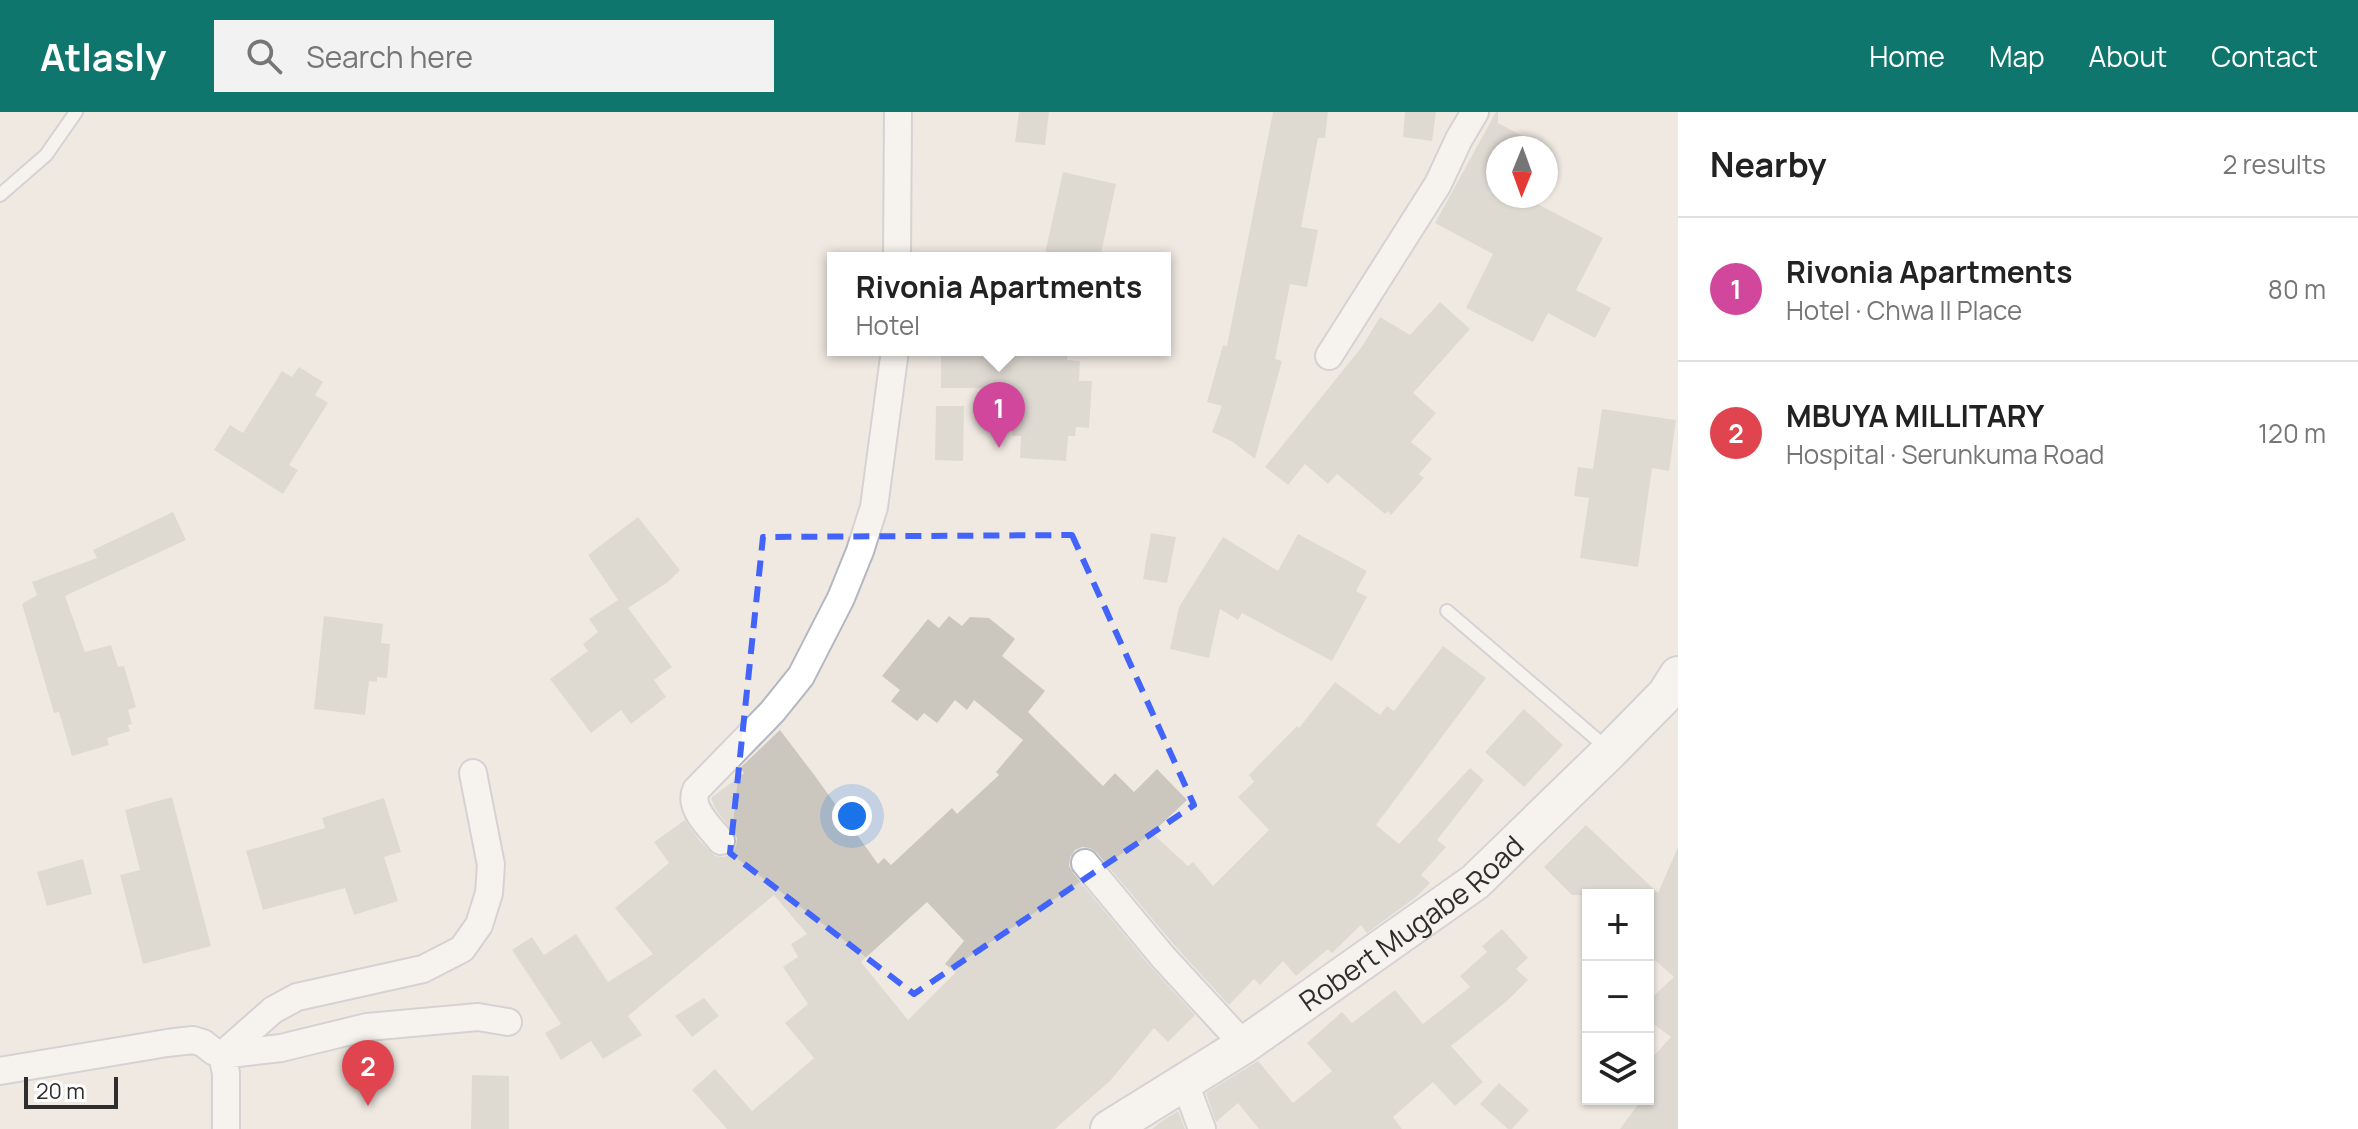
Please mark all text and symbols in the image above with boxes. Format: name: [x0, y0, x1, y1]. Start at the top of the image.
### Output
search box: [214, 20, 774, 92]
text: Atlasly: [40, 30, 166, 82]
icon: search: [242, 34, 286, 78]
text: Search here: [306, 36, 473, 77]
text: Home: [1869, 37, 1945, 75]
text: Map: [1989, 37, 2045, 75]
text: About: [2089, 37, 2167, 75]
text: Contact: [2211, 37, 2318, 75]
north arrow: [1486, 136, 1558, 208]
text: Nearby: [1710, 141, 1826, 187]
text: 2 results: [2222, 146, 2326, 182]
text: Rivonia Apartments: [1786, 251, 2072, 292]
popup: [827, 252, 1171, 356]
text: Rivonia Apartments: [856, 266, 1142, 307]
text: 1: [1730, 271, 1742, 307]
text: 80 m: [2268, 271, 2326, 307]
text: Hotel · Chwa II Place: [1786, 292, 2022, 328]
text: Hotel: [856, 307, 920, 343]
pin: 1: [973, 382, 1025, 448]
text: MBUYA MILLITARY: [1786, 395, 2044, 436]
text: 2: [1728, 415, 1744, 451]
text: 120 m: [2258, 415, 2326, 451]
text: Hospital · Serunkuma Road: [1786, 436, 2105, 472]
your location: [832, 796, 872, 836]
street label: Robert Mugabe Road: [1291, 827, 1531, 1019]
map controls: [1582, 889, 1654, 1105]
button: +: [1582, 889, 1654, 961]
button: −: [1582, 961, 1654, 1033]
button: layers: [1582, 1033, 1654, 1105]
pin: 2: [342, 1040, 394, 1106]
scale bar: [24, 1073, 118, 1109]
text: 20 m: [36, 1076, 85, 1106]

